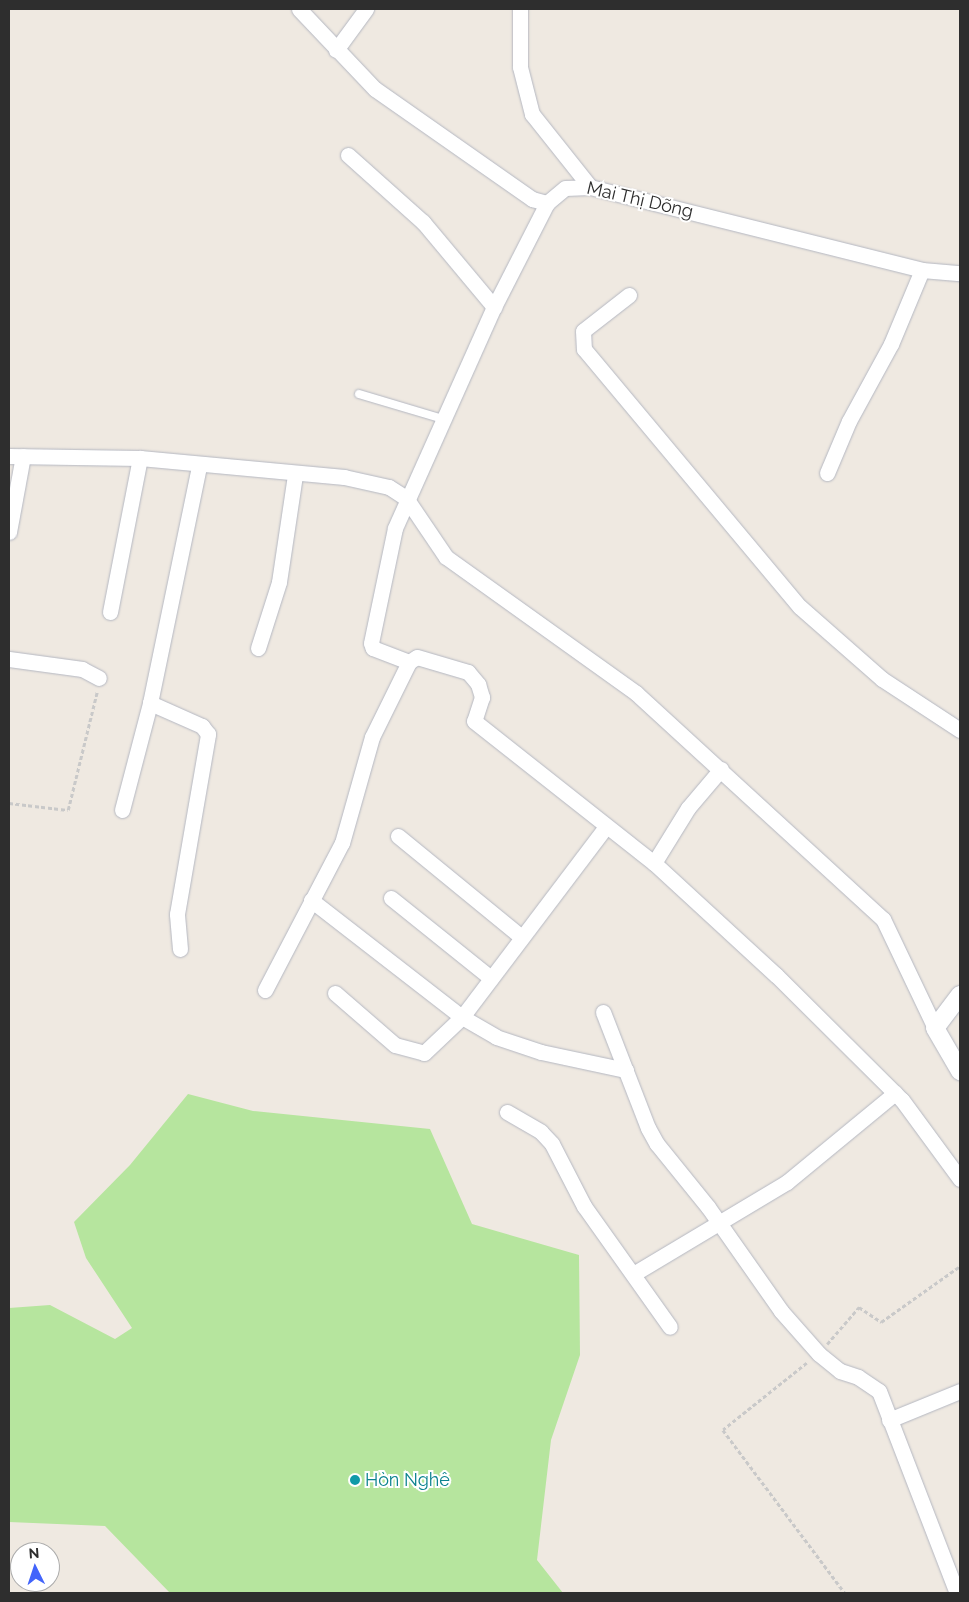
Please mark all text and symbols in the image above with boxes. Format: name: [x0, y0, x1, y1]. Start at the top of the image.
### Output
street label: Mai Thị Dõng: [584, 177, 696, 223]
place label: Hòn Nghê: [365, 1469, 450, 1491]
marker: Hòn Nghê: [349, 1474, 361, 1486]
north arrow: [10, 1542, 60, 1592]
text: N: [28, 1545, 40, 1561]

